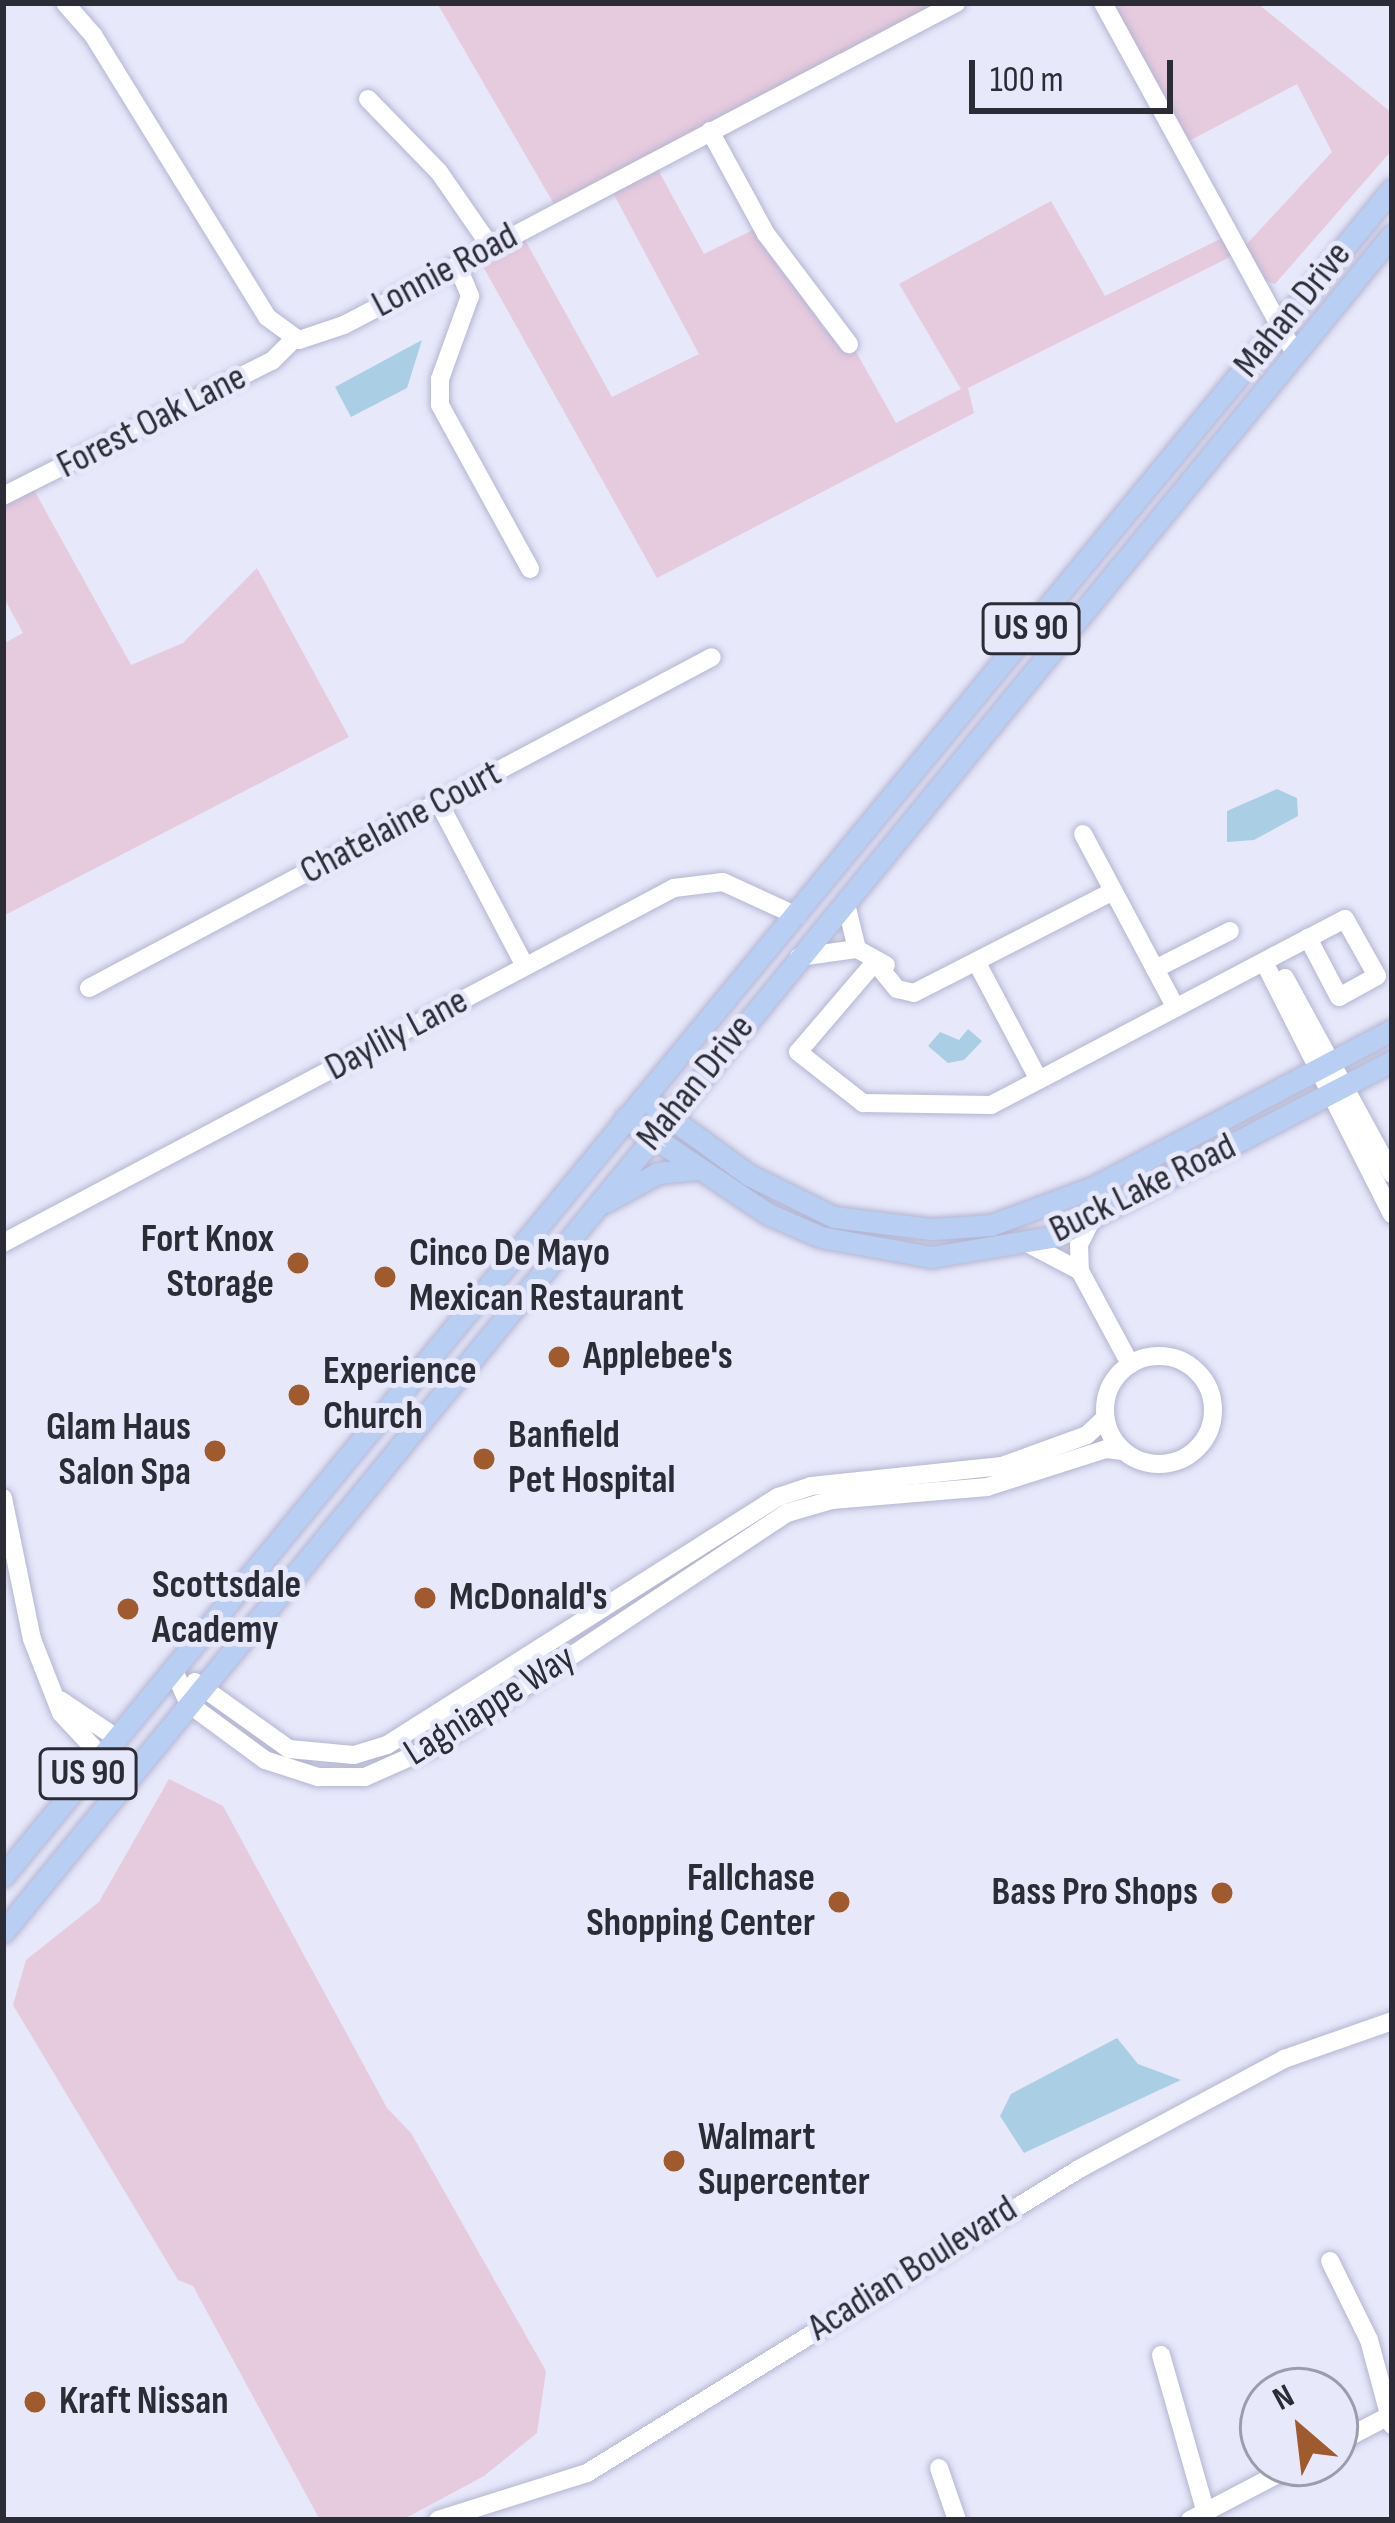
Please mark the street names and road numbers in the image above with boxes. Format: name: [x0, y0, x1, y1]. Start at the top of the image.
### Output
street label: Lonnie Road: [364, 213, 526, 329]
street label: Mahan Drive: [1224, 233, 1362, 387]
street label: Forest Oak Lane: [50, 354, 254, 490]
road number: US 90: [980, 599, 1082, 659]
street label: Chatelaine Court: [293, 751, 509, 895]
street label: Daylily Lane: [318, 978, 476, 1092]
street label: Mahan Drive: [627, 1006, 765, 1160]
street label: Buck Lake Road: [1042, 1124, 1244, 1254]
street label: Lagniappe Way: [396, 1635, 584, 1777]
road number: US 90: [37, 1744, 139, 1804]
street label: Acadian Boulevard: [800, 2186, 1026, 2352]

